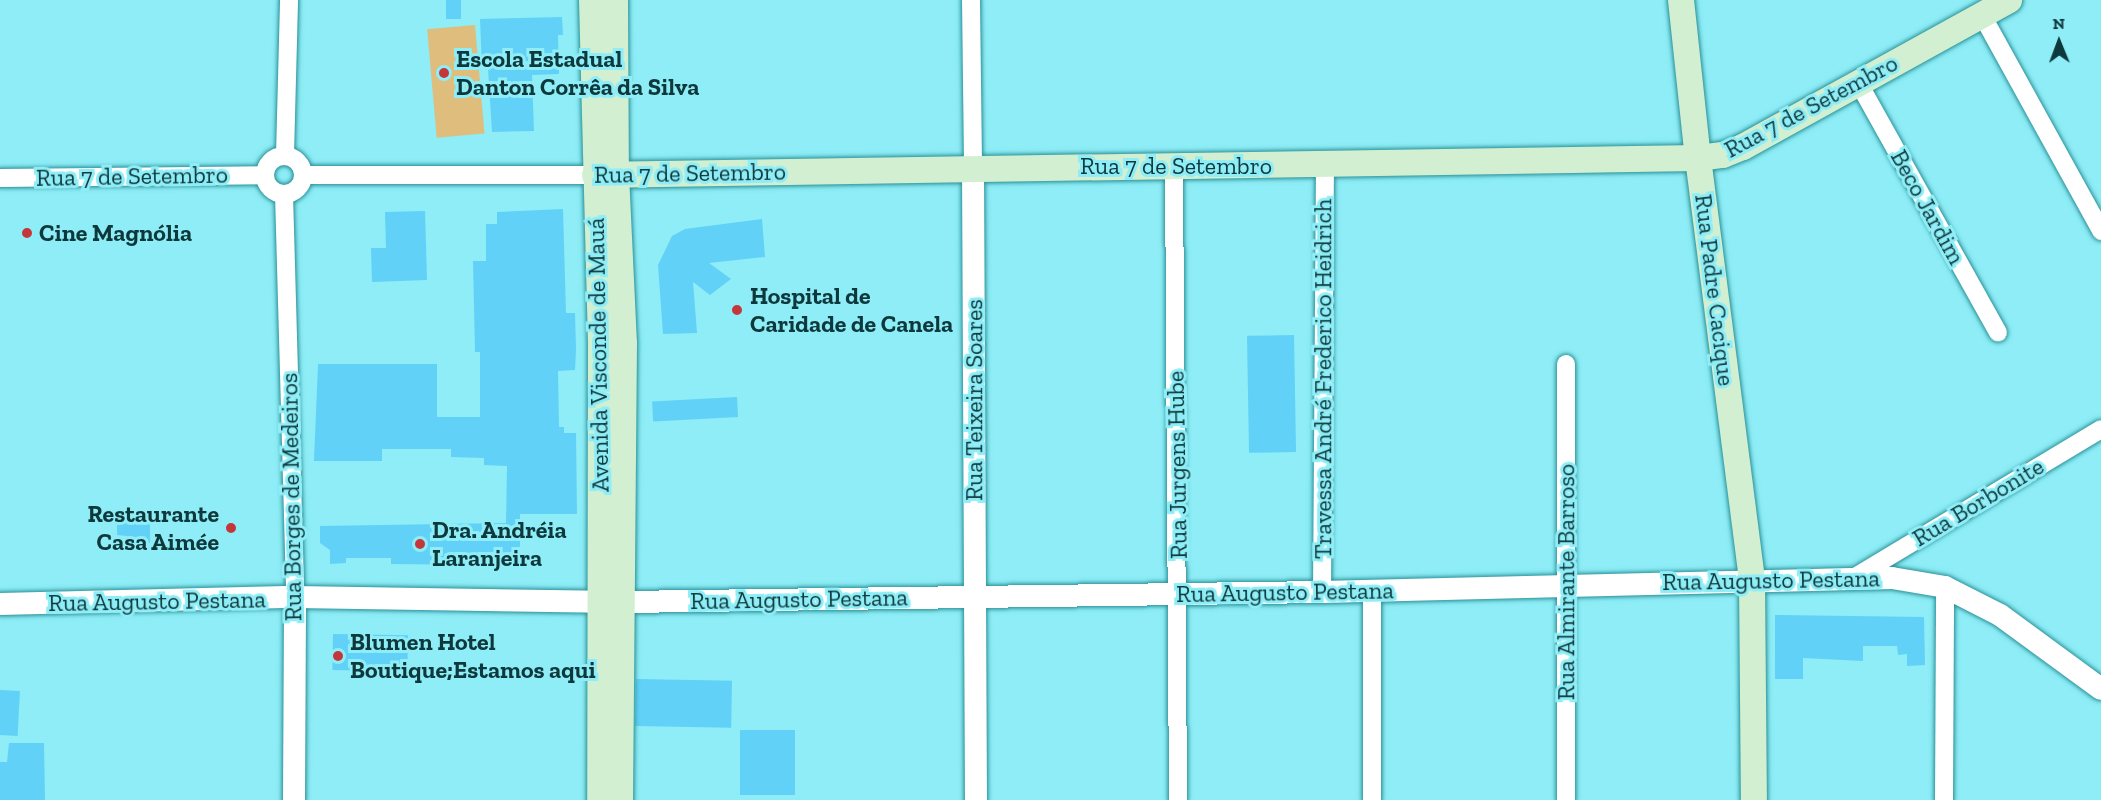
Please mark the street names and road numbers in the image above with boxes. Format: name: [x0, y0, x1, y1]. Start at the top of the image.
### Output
street label: Rua 7 de Setembro: [1719, 48, 1903, 164]
street label: Beco Jardim: [1885, 144, 1971, 270]
street label: Rua 7 de Setembro: [1080, 152, 1272, 180]
street label: Rua 7 de Setembro: [594, 157, 786, 189]
street label: Rua 7 de Setembro: [36, 160, 228, 192]
street label: Rua Padre Cacique: [1689, 192, 1741, 388]
street label: Travessa André Frederico Heidrich: [1309, 198, 1337, 560]
street label: Avenida Visconde de Mauá: [581, 217, 615, 493]
street label: Rua Teixeira Soares: [960, 299, 988, 501]
street label: Rua Jurgens Hube: [1161, 370, 1193, 560]
street label: Rua Borges de Medeiros: [274, 373, 308, 621]
street label: Rua Borbonite: [1907, 452, 2049, 552]
street label: Rua Almirante Barroso: [1552, 463, 1580, 701]
street label: Rua Augusto Pestana: [1661, 564, 1881, 596]
street label: Rua Augusto Pestana: [1175, 576, 1395, 608]
street label: Rua Augusto Pestana: [689, 583, 909, 615]
street label: Rua Augusto Pestana: [47, 585, 267, 617]

